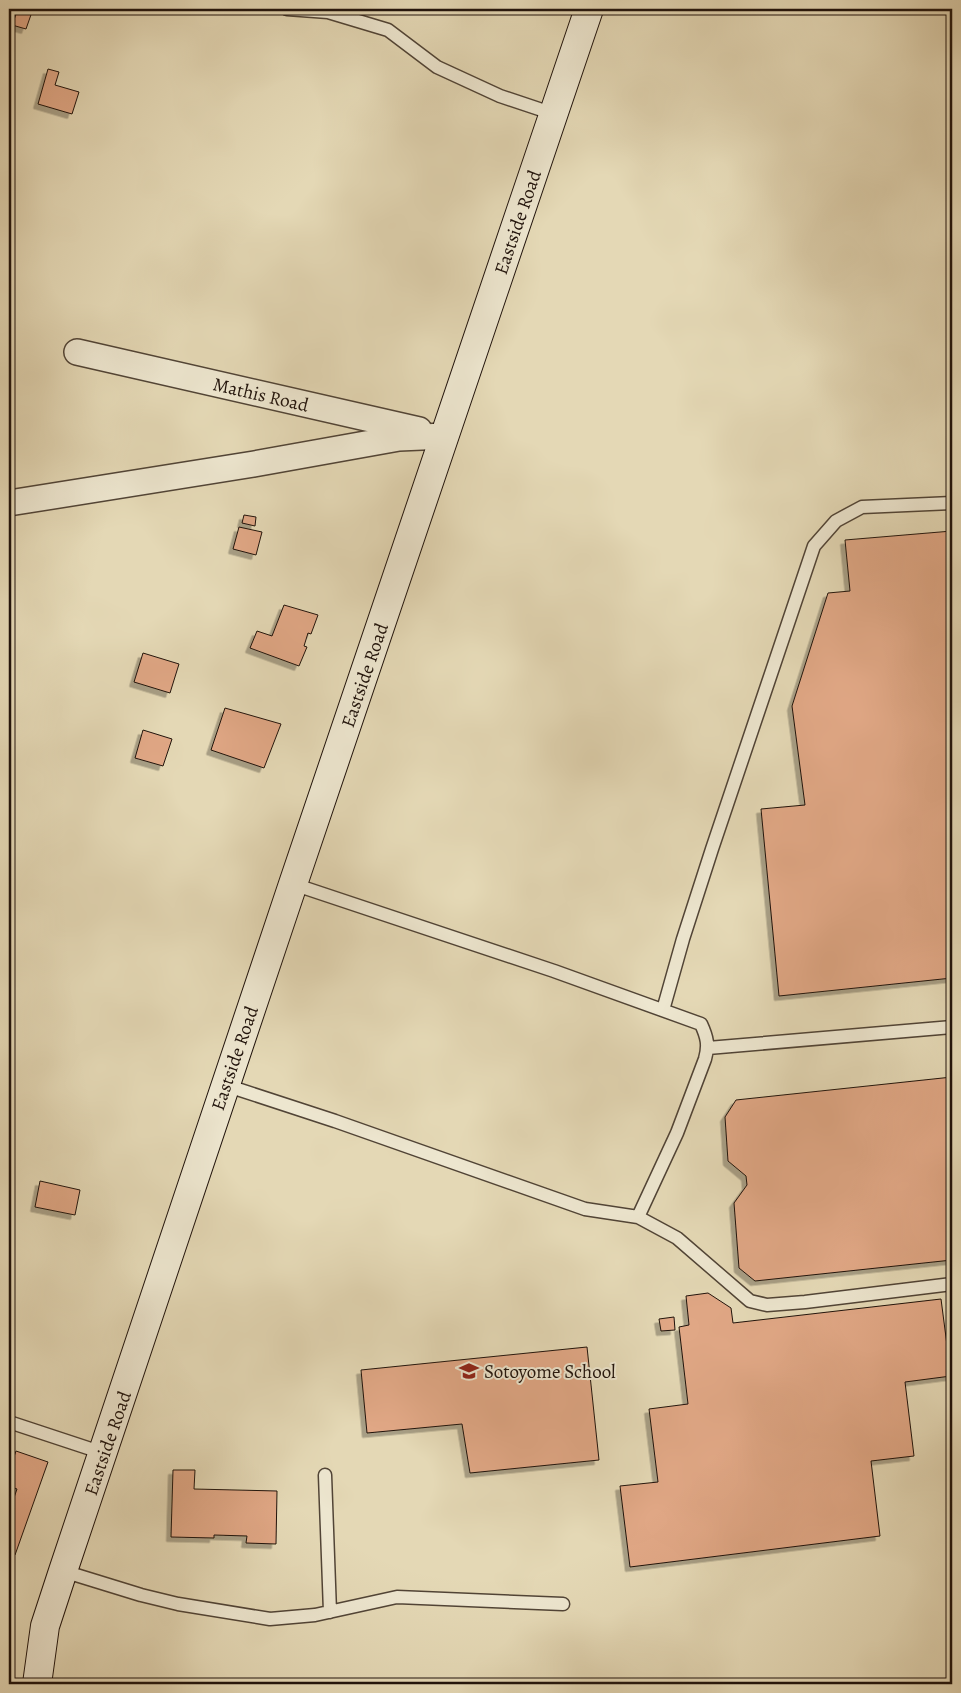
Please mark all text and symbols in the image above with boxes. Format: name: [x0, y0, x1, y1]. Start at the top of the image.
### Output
street label: Eastside Road: [488, 166, 548, 278]
street label: Mathis Road: [210, 371, 312, 419]
street label: Eastside Road: [335, 619, 395, 731]
street label: Eastside Road: [205, 1002, 265, 1114]
place label: Sotoyome School: [484, 1359, 616, 1385]
school or university icon: Sotoyome School: [458, 1360, 480, 1382]
street label: Eastside Road: [78, 1387, 138, 1499]

